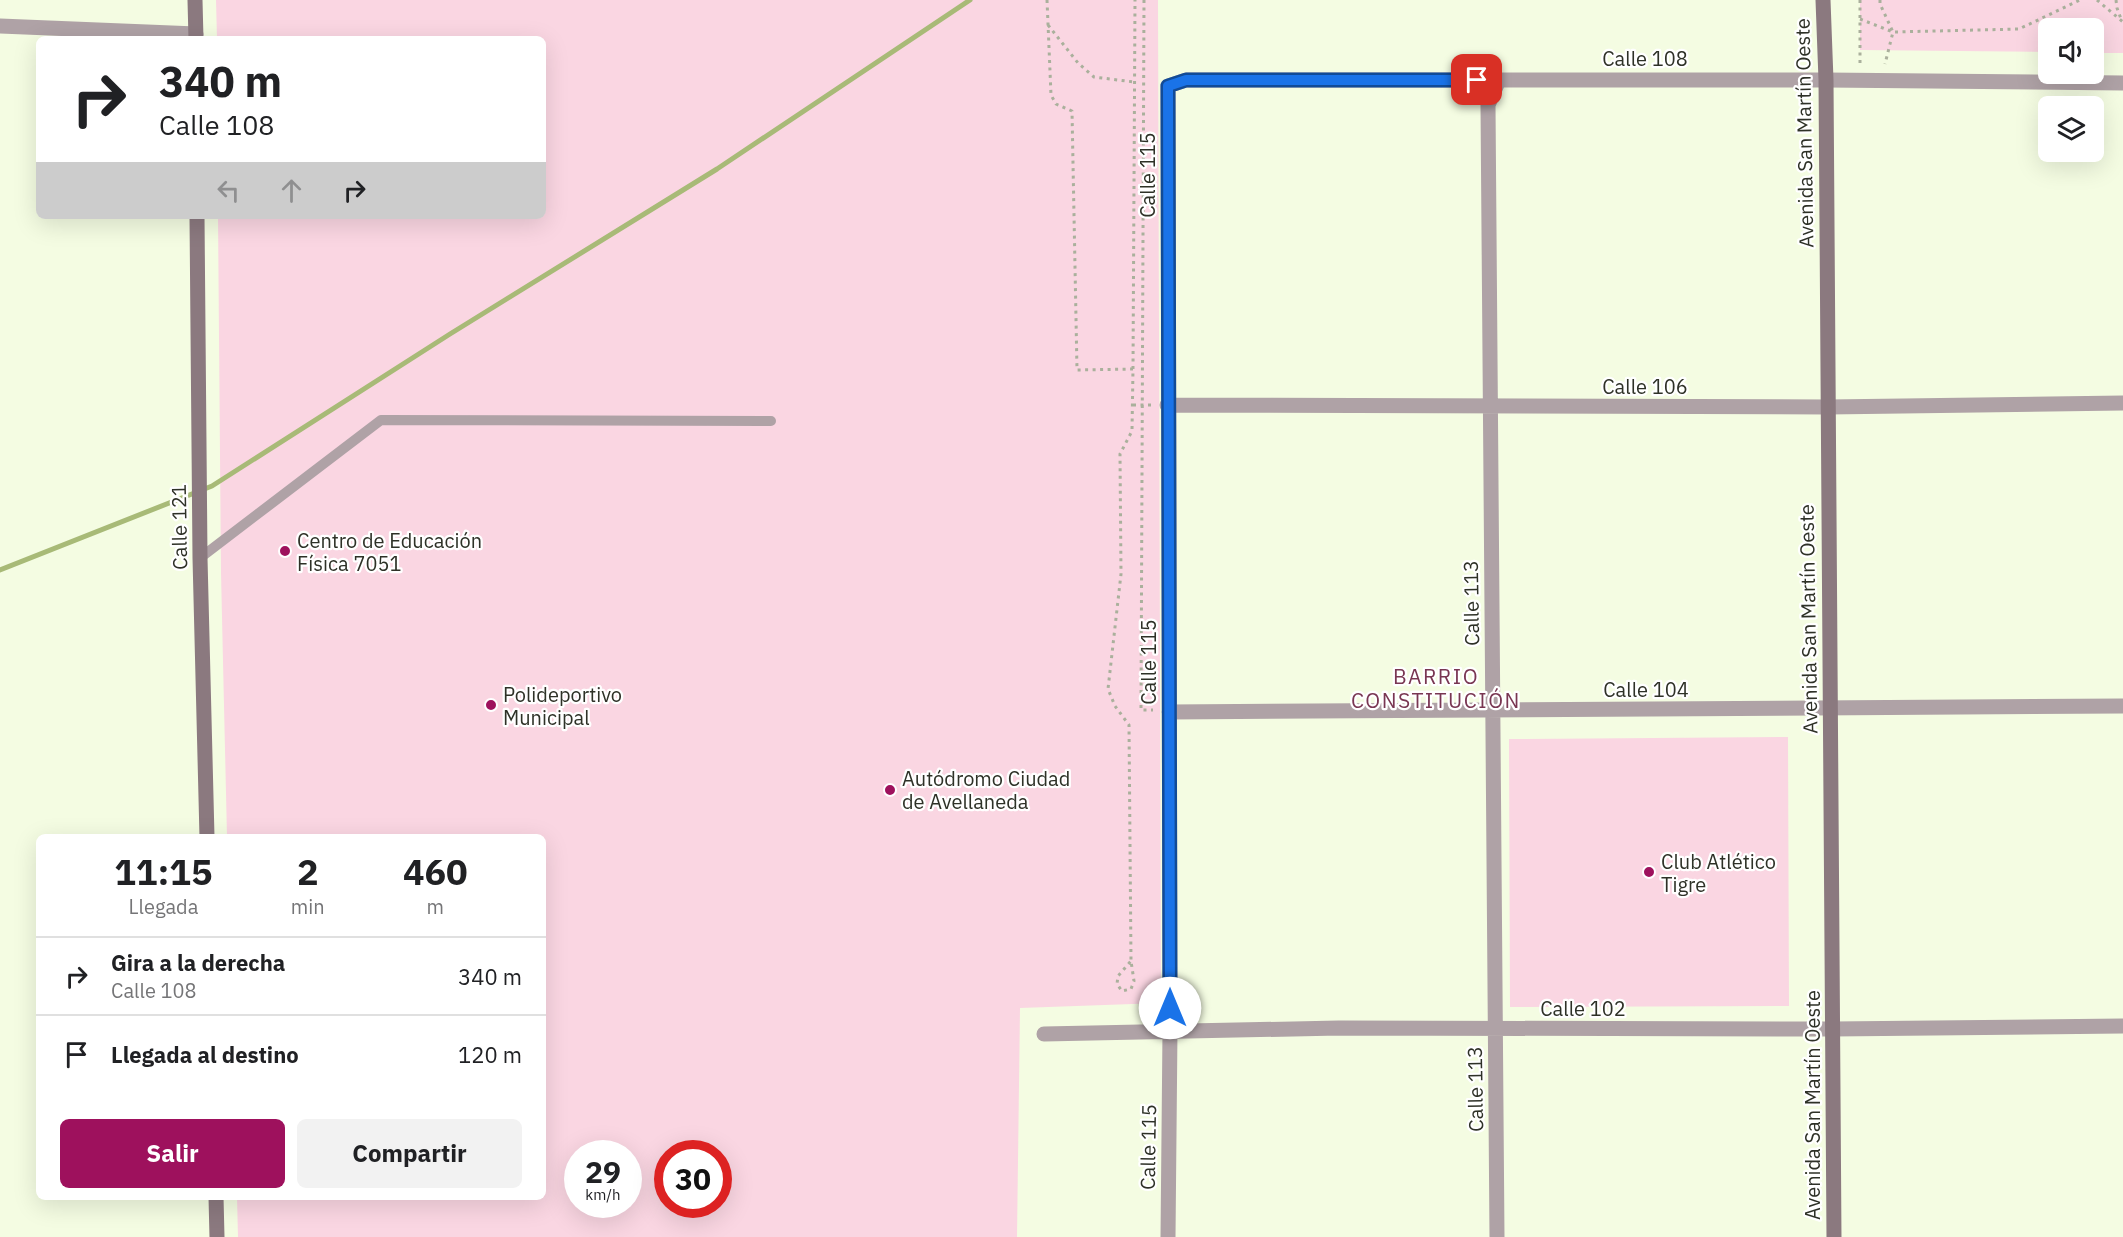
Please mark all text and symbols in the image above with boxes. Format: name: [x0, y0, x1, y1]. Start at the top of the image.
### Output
street label: Avenida San Martín Oeste: [1788, 18, 1820, 248]
map controls: [2038, 18, 2104, 162]
button: sound: [2038, 18, 2104, 84]
street label: Calle 108: [1602, 45, 1688, 72]
text: 340 m: [159, 54, 282, 109]
pin: [1451, 54, 1502, 105]
icon: right: [60, 60, 138, 138]
icon: arrive: [1460, 63, 1493, 96]
button: layers: [2038, 96, 2104, 162]
text: Calle 108: [159, 107, 275, 142]
street label: Calle 115: [1134, 132, 1161, 218]
icon: left: [212, 174, 245, 207]
icon: ahead: [275, 174, 308, 207]
icon: right: [338, 174, 371, 207]
street label: Calle 106: [1602, 373, 1688, 400]
street label: Calle 121: [165, 484, 193, 570]
street label: Avenida San Martín Oeste: [1792, 504, 1824, 734]
place label: Centro de Educación Física 7051: [297, 527, 482, 577]
marker: Centro de Educación Física 7051: [278, 544, 292, 558]
street label: Calle 113: [1457, 560, 1485, 646]
street label: Calle 115: [1135, 619, 1162, 705]
district label: BARRIO CONSTITUCIÓN: [1351, 662, 1521, 714]
street label: Calle 104: [1603, 676, 1689, 703]
place label: Polideportivo Municipal: [503, 681, 622, 731]
marker: Polideportivo Municipal: [484, 698, 498, 712]
place label: Autódromo Ciudad de Avellaneda: [902, 765, 1070, 815]
marker: Autódromo Ciudad de Avellaneda: [883, 783, 897, 797]
text: 11:15: [114, 848, 213, 895]
text: 2: [297, 848, 319, 895]
text: 460: [403, 848, 468, 895]
place label: Club Atlético Tigre: [1661, 848, 1776, 898]
marker: Club Atlético Tigre: [1642, 865, 1656, 879]
text: Llegada: [128, 893, 198, 920]
text: min: [291, 893, 325, 920]
text: m: [427, 893, 444, 920]
text: Gira a la derecha: [111, 948, 285, 977]
icon: right: [60, 960, 93, 993]
text: 340 m: [458, 962, 522, 991]
position arrow: [1138, 976, 1202, 1040]
text: Calle 108: [111, 977, 197, 1004]
street label: Avenida San Martín Oeste: [1799, 990, 1826, 1220]
street label: Calle 102: [1540, 995, 1626, 1022]
icon: arrive: [60, 1038, 93, 1071]
text: Llegada al destino: [111, 1040, 299, 1069]
text: 120 m: [458, 1040, 522, 1069]
street label: Calle 113: [1461, 1046, 1489, 1132]
street label: Calle 115: [1134, 1104, 1162, 1190]
button: Salir: [60, 1119, 285, 1188]
button: Compartir: [297, 1119, 522, 1188]
speed limit sign: 30: [654, 1140, 732, 1218]
text: 29: [585, 1152, 621, 1191]
text: km/h: [585, 1185, 621, 1204]

